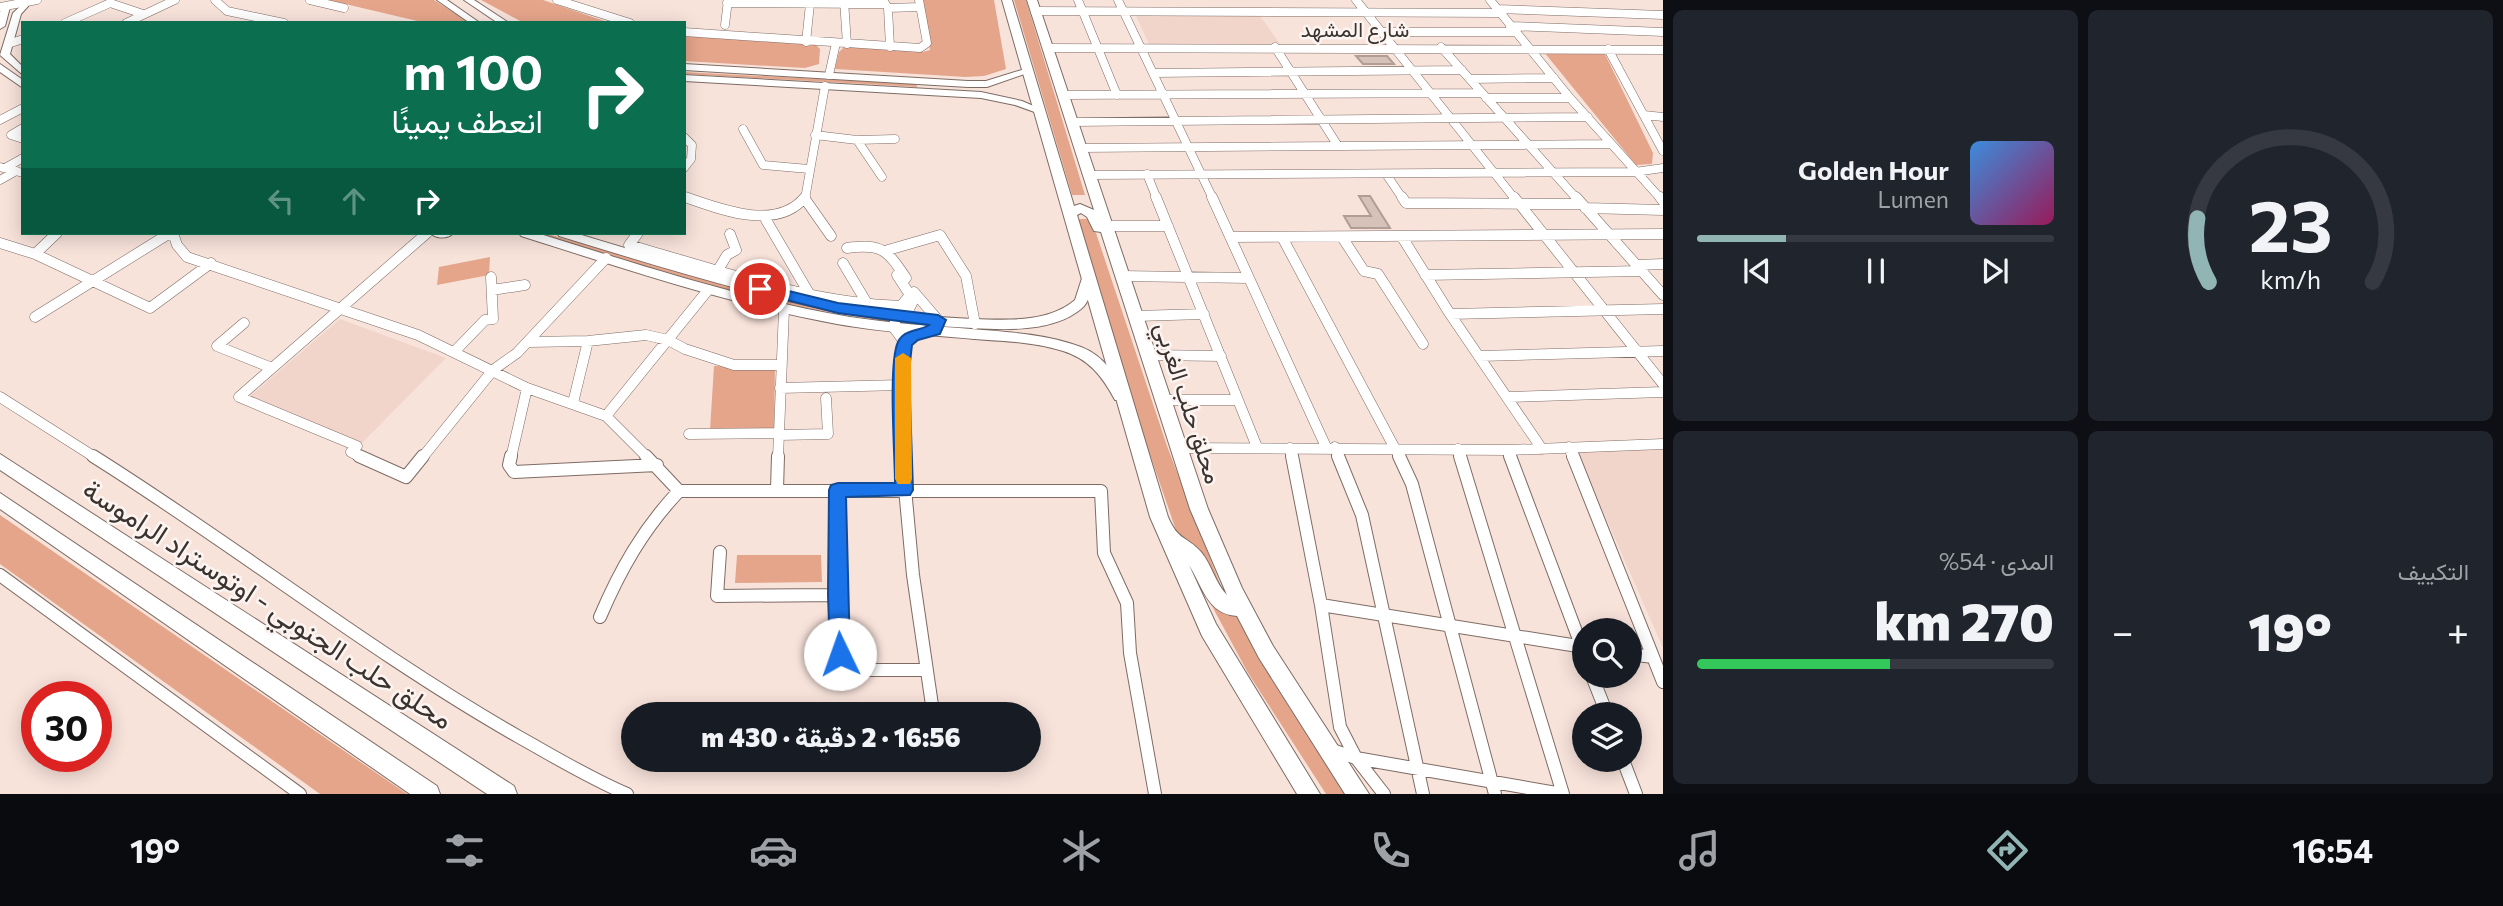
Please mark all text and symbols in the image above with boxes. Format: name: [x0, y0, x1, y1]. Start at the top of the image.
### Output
street label: شارع المشهد: [1301, 16, 1409, 44]
text: 100 m: [404, 40, 543, 100]
icon: right: [567, 49, 658, 140]
text: انعطف يمينًا: [392, 100, 543, 140]
text: Golden Hour: [1798, 154, 1949, 185]
text: 23: [2249, 178, 2332, 267]
icon: left: [262, 182, 300, 220]
icon: ahead: [335, 182, 373, 220]
icon: right: [408, 182, 446, 220]
text: Lumen: [1878, 185, 1949, 213]
icon: previous: [1738, 252, 1776, 290]
icon: pause: [1857, 252, 1895, 290]
icon: next: [1976, 252, 2014, 290]
pin: [730, 259, 790, 319]
text: km/h: [2260, 264, 2321, 294]
icon: arrive: [741, 270, 779, 308]
street label: محلق حلب الغربي: [1144, 318, 1229, 489]
street label: محلق حلب الجنوبي - اوتوستراد الراموسة: [74, 471, 460, 741]
text: المدى · 54%: [1939, 547, 2054, 575]
text: التكييف: [2398, 557, 2469, 585]
text: 270 km: [1875, 588, 2054, 652]
text: 19°: [2248, 598, 2332, 662]
text: −: [2112, 607, 2134, 654]
text: +: [2447, 607, 2469, 654]
position arrow: [803, 617, 877, 691]
map controls: [1572, 618, 1642, 772]
button: search: [1572, 618, 1642, 688]
speed limit sign: 30: [21, 681, 112, 772]
button: layers: [1572, 702, 1642, 772]
text: 16:56 · 2 دقيقة · 430 m: [701, 721, 961, 752]
icon: filters: [440, 826, 489, 875]
icon: car: [749, 826, 798, 875]
icon: climate: [1057, 826, 1106, 875]
icon: phone: [1366, 826, 1415, 875]
icon: music: [1675, 826, 1724, 875]
icon: directions: [1983, 826, 2032, 875]
text: 19°: [130, 830, 180, 870]
text: 16:54: [2292, 830, 2373, 870]

